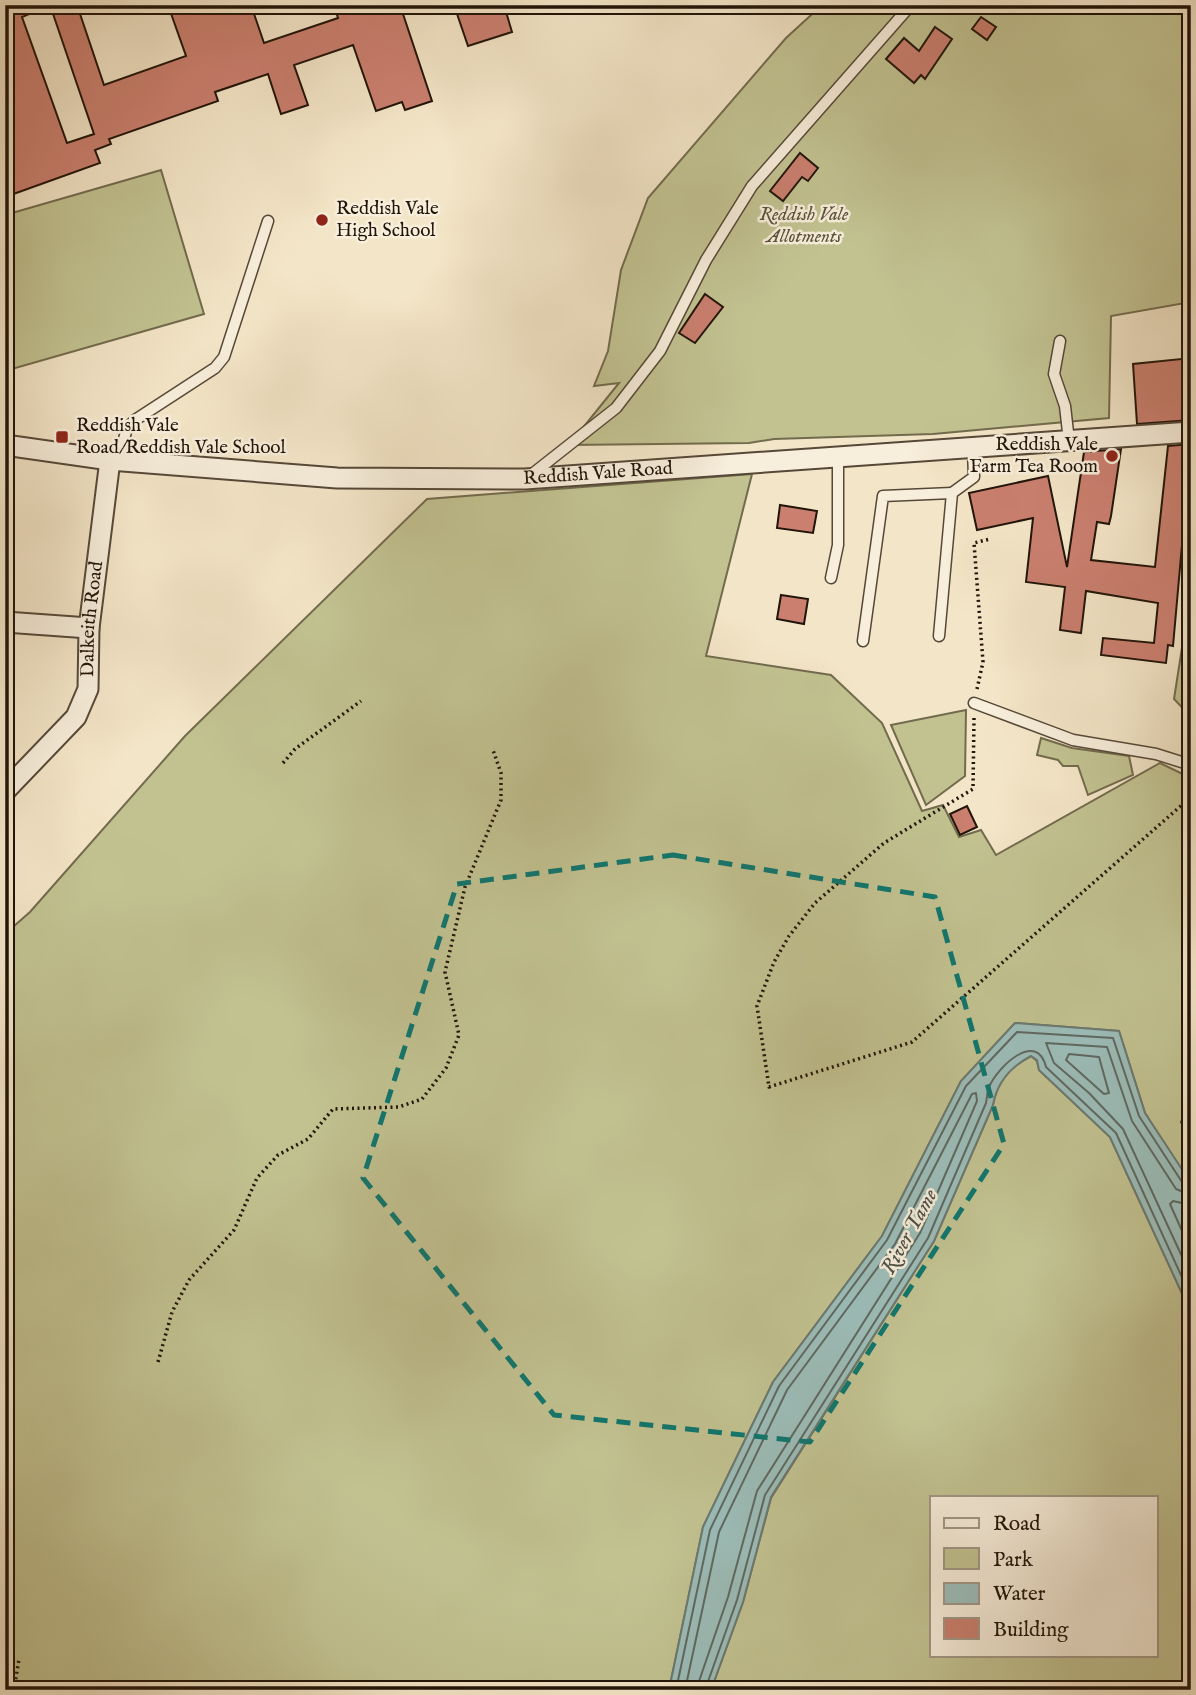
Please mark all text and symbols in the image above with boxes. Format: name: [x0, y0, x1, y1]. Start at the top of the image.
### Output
place label: Reddish Vale High School: [336, 197, 439, 243]
park label: Reddish Vale Allotments: [760, 203, 849, 249]
marker: Reddish Vale High School: [314, 212, 330, 228]
place label: Reddish Vale Road/Reddish Vale School: [76, 414, 287, 460]
marker: Reddish Vale Road/Reddish Vale School: [54, 429, 70, 445]
place label: Reddish Vale Farm Tea Room: [969, 433, 1098, 479]
marker: Reddish Vale Farm Tea Room: [1104, 448, 1120, 464]
street label: Reddish Vale Road: [522, 457, 674, 491]
street label: Dalkeith Road: [76, 559, 109, 677]
water label: River Tame: [876, 1185, 944, 1279]
legend: [930, 1496, 1158, 1656]
text: Road: [993, 1511, 1041, 1538]
text: Park: [993, 1547, 1034, 1574]
text: Water: [993, 1581, 1046, 1608]
text: Building: [993, 1617, 1069, 1644]

